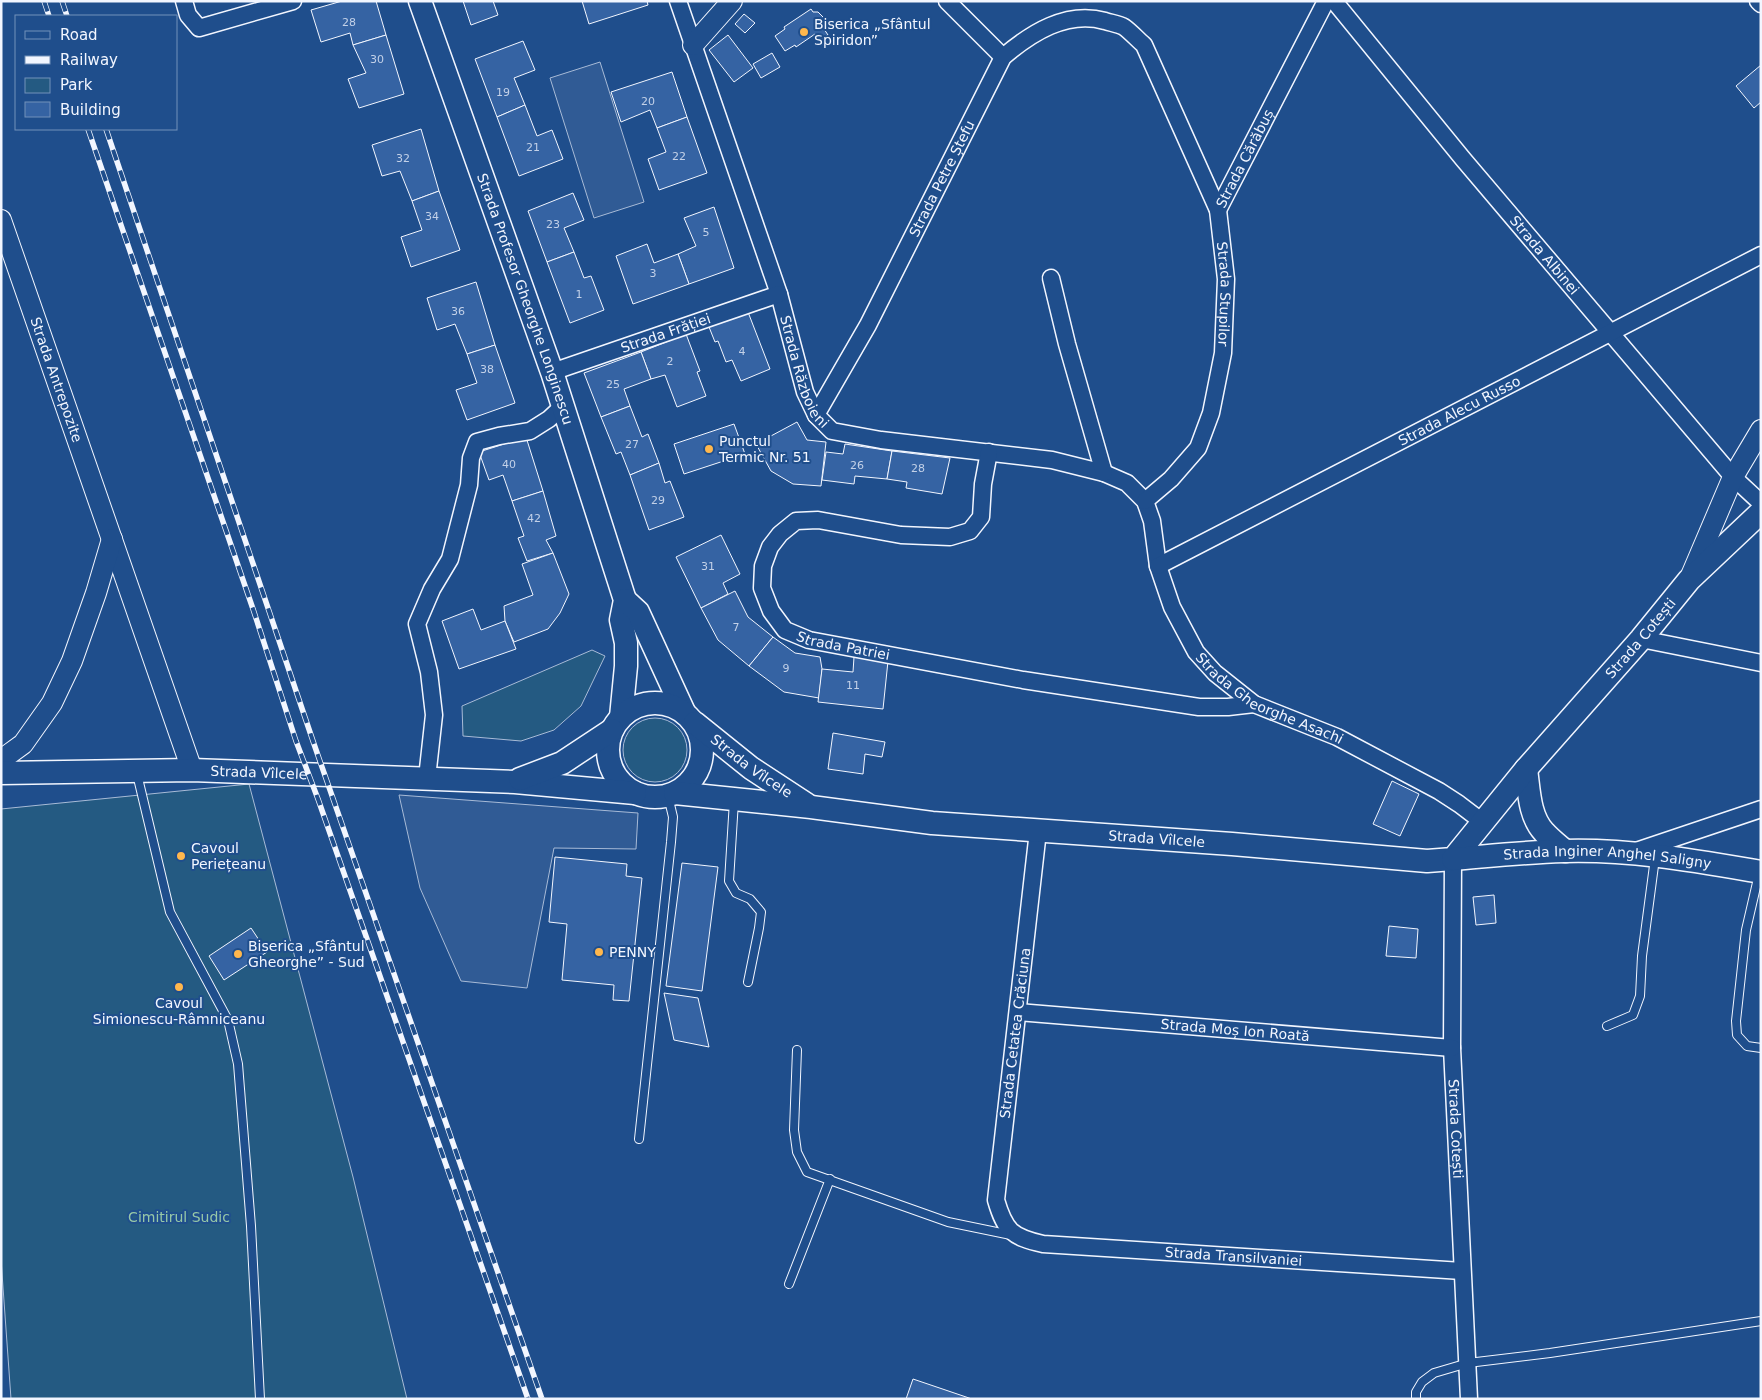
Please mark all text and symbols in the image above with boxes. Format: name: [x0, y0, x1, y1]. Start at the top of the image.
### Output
legend: [15, 15, 178, 130]
house number: 28: [342, 16, 356, 29]
place label: Biserica „Sfântul Spiridon”: [814, 16, 931, 48]
text: Road: [60, 26, 98, 44]
marker: Biserica „Sfântul Spiridon”: [798, 26, 810, 38]
text: Railway: [60, 51, 118, 69]
house number: 30: [370, 53, 384, 66]
text: Park: [60, 76, 93, 94]
house number: 19: [496, 86, 510, 99]
house number: 20: [641, 95, 655, 108]
text: Building: [60, 101, 121, 119]
street label: Strada Cărăbuș: [1213, 107, 1278, 210]
street label: Strada Petre Ștefu: [906, 118, 978, 239]
house number: 21: [526, 141, 540, 154]
house number: 22: [672, 150, 686, 163]
house number: 32: [396, 152, 410, 165]
street label: Strada Profesor Gheorghe Longinescu: [474, 171, 576, 427]
house number: 34: [425, 210, 439, 223]
street label: Strada Albinei: [1507, 212, 1582, 298]
house number: 23: [546, 218, 560, 231]
house number: 5: [703, 226, 710, 239]
street label: Strada Stupilor: [1214, 241, 1234, 347]
house number: 3: [650, 267, 657, 280]
house number: 1: [576, 288, 583, 301]
house number: 36: [451, 305, 465, 318]
street label: Strada Frăției: [618, 310, 713, 356]
street label: Strada Războieni: [777, 314, 832, 431]
street label: Strada Antrepozite: [27, 315, 86, 444]
house number: 4: [739, 345, 746, 358]
house number: 2: [667, 355, 674, 368]
house number: 38: [480, 363, 494, 376]
street label: Strada Alecu Russo: [1396, 373, 1523, 449]
house number: 25: [606, 378, 620, 391]
place label: Punctul Termic Nr. 51: [718, 433, 811, 465]
house number: 27: [625, 438, 639, 451]
marker: Punctul Termic Nr. 51: [703, 443, 715, 455]
house number: 40: [502, 458, 516, 471]
house number: 26: [850, 459, 864, 472]
house number: 28: [911, 462, 925, 475]
house number: 29: [651, 494, 665, 507]
house number: 42: [527, 512, 541, 525]
house number: 31: [701, 560, 715, 573]
street label: Strada Cotești: [1602, 595, 1679, 682]
house number: 7: [733, 621, 740, 634]
street label: Strada Patriei: [794, 628, 891, 663]
street label: Strada Gheorghe Asachi: [1192, 649, 1346, 747]
house number: 9: [783, 662, 790, 675]
house number: 11: [846, 679, 860, 692]
street label: Strada Vîlcele: [708, 731, 795, 801]
street label: Strada Vîlcele: [210, 763, 308, 782]
street label: Strada Vîlcele: [1108, 827, 1206, 850]
place label: Cavoul Periețeanu: [191, 840, 266, 873]
street label: Strada Inginer Anghel Saligny: [1503, 843, 1713, 872]
marker: Cavoul Periețeanu: [175, 850, 187, 862]
place label: Biserica „Sfântul Gheorghe” - Sud: [248, 938, 365, 970]
place label: PENNY: [609, 944, 656, 960]
marker: PENNY: [593, 946, 605, 958]
street label: Strada Cetatea Crăciuna: [997, 947, 1033, 1119]
marker: Biserica „Sfântul Gheorghe” - Sud: [232, 948, 244, 960]
marker: Cavoul Simionescu-Râmniceanu: [173, 981, 185, 993]
place label: Cavoul Simionescu-Râmniceanu: [93, 995, 265, 1027]
street label: Strada Moș Ion Roată: [1160, 1016, 1310, 1044]
street label: Strada Cotești: [1446, 1079, 1466, 1179]
park label: Cimitirul Sudic: [128, 1209, 230, 1225]
street label: Strada Transilvaniei: [1164, 1244, 1303, 1269]

